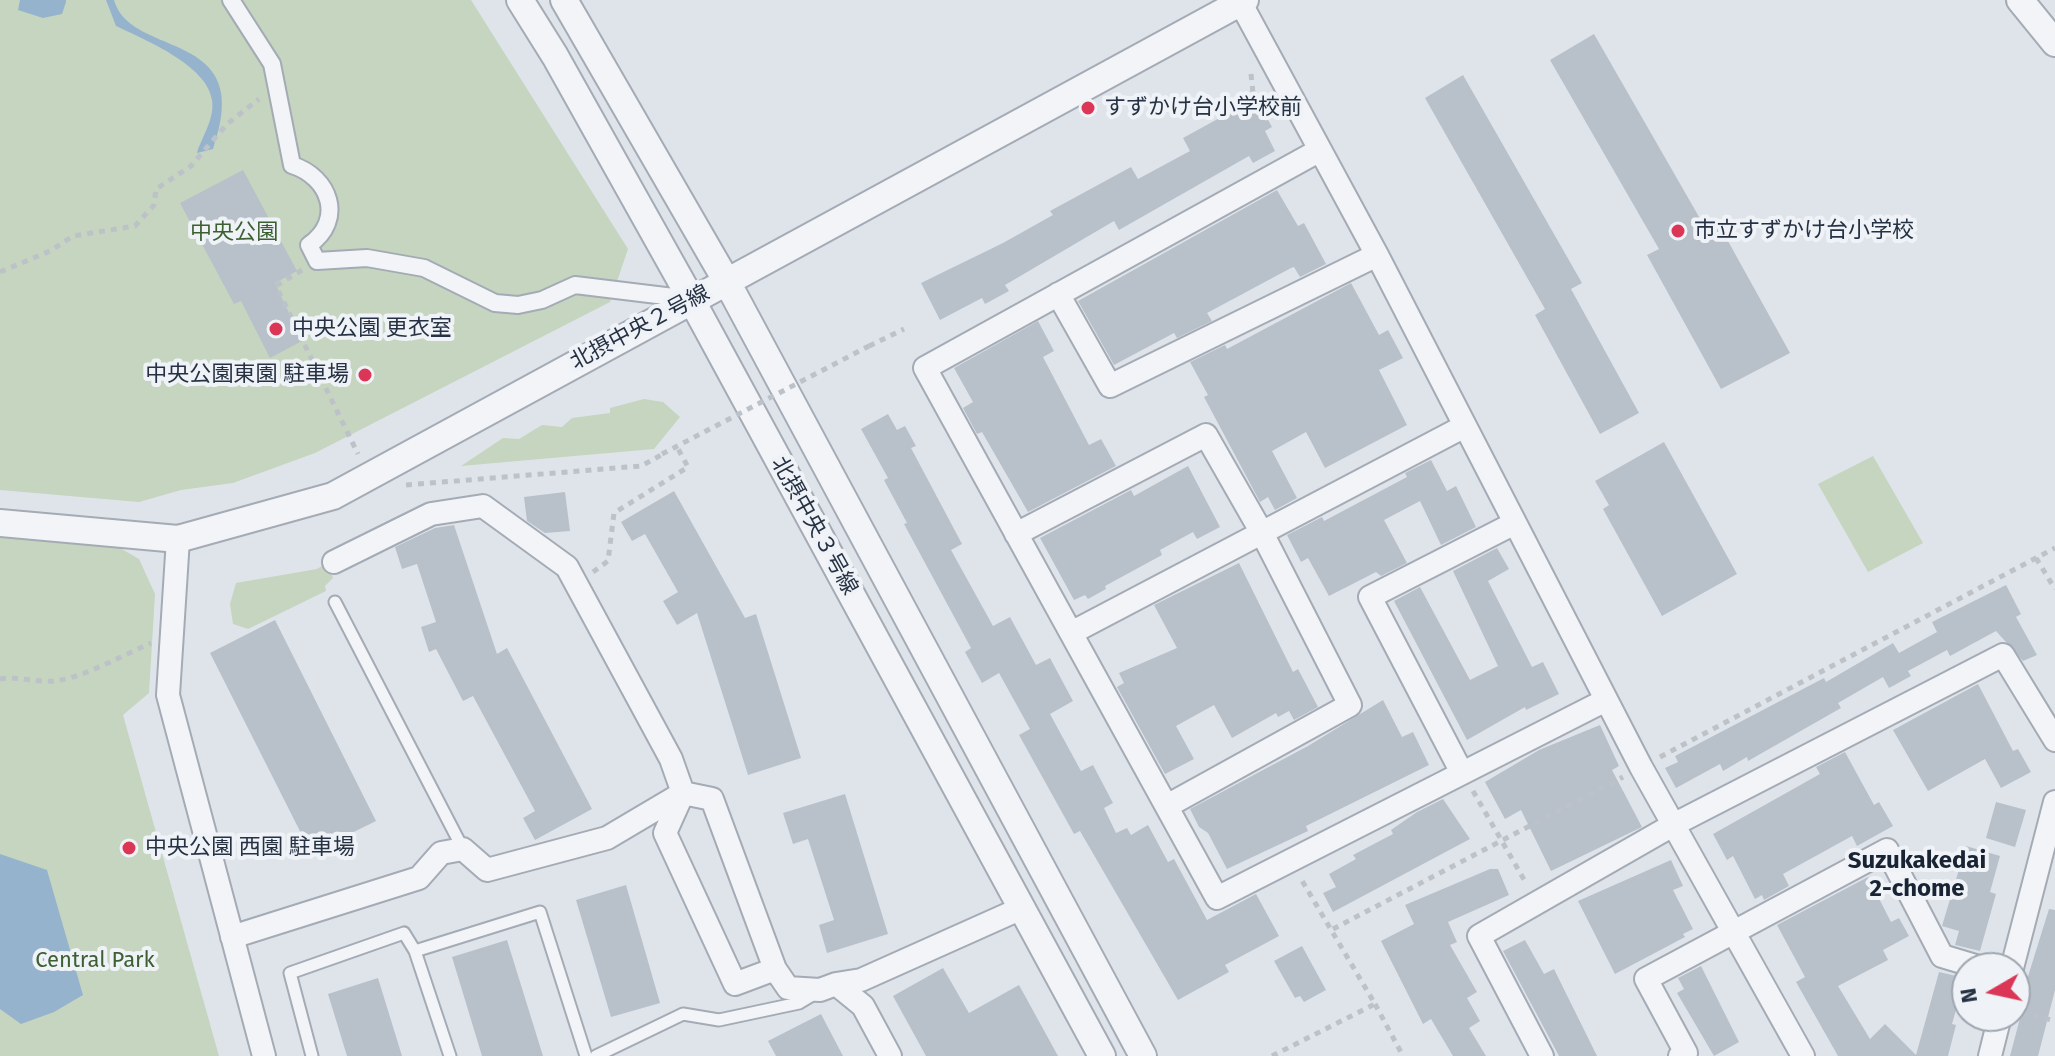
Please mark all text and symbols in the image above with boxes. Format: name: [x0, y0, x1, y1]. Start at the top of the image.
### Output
place label: すずかけ台小学校前: [1104, 95, 1302, 121]
marker: すずかけ台小学校前: [1079, 99, 1097, 117]
place label: 市立すずかけ台小学校: [1694, 218, 1914, 244]
park label: 中央公園: [190, 220, 278, 246]
marker: 市立すずかけ台小学校: [1669, 222, 1687, 240]
street label: 北摂中央２号線: [566, 280, 714, 376]
place label: 中央公園 更衣室: [292, 316, 452, 342]
marker: 中央公園 更衣室: [267, 320, 285, 338]
place label: 中央公園東園 駐車場: [145, 362, 349, 388]
marker: 中央公園東園 駐車場: [356, 366, 374, 384]
street label: 北摂中央３号線: [765, 452, 863, 600]
place label: 中央公園 西園 駐車場: [145, 835, 355, 861]
marker: 中央公園 西園 駐車場: [120, 839, 138, 857]
district label: Suzukakedai 2-chome: [1848, 847, 1986, 903]
park label: Central Park: [35, 948, 155, 974]
north arrow: [1951, 952, 2031, 1032]
text: N: [1954, 986, 1983, 1005]

